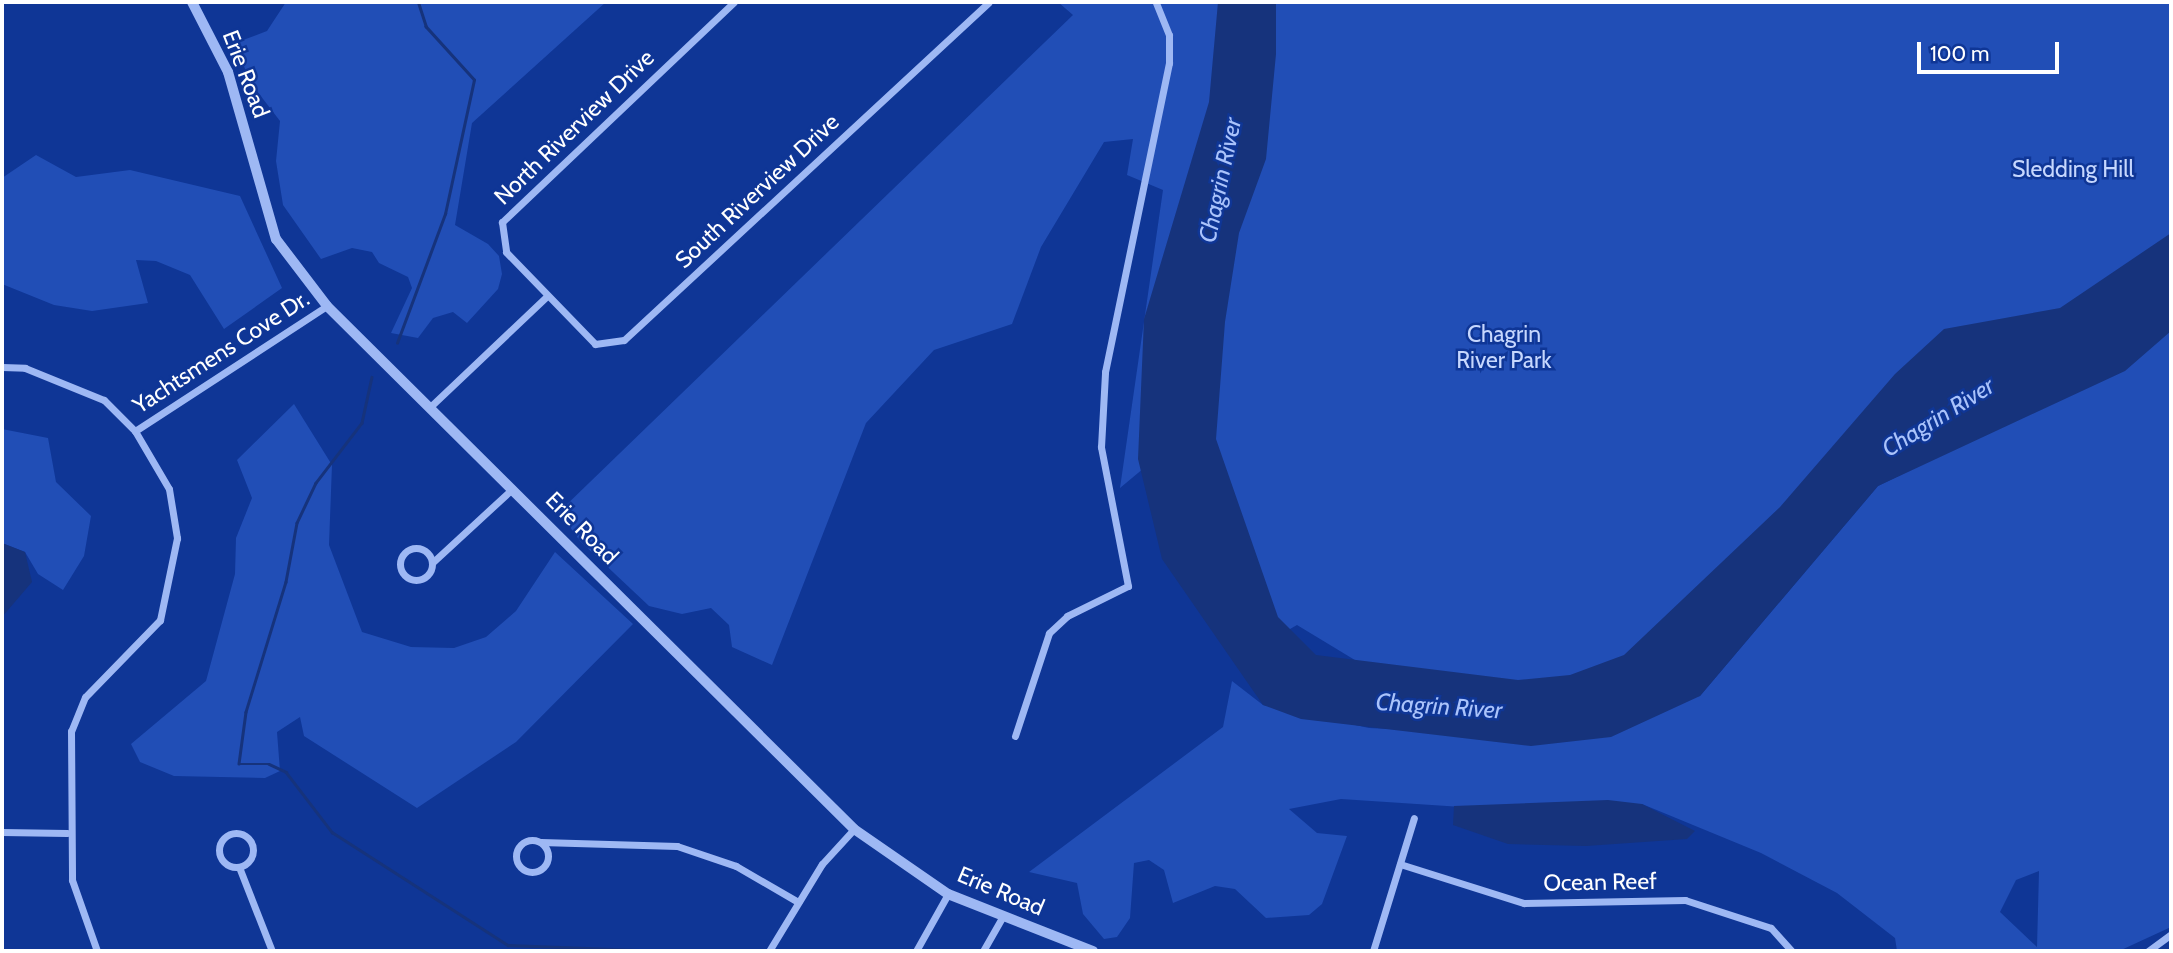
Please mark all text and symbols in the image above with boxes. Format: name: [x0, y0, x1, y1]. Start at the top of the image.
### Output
street label: Erie Road: [217, 26, 275, 122]
scale bar: [1921, 28, 2063, 72]
text: 100 m: [1930, 41, 1989, 66]
street label: North Riverview Drive: [488, 44, 660, 210]
street label: South Riverview Drive: [669, 108, 845, 274]
water label: Chagrin River: [1193, 115, 1247, 245]
park label: Sledding Hill: [2012, 155, 2134, 183]
street label: Yachtsmens Cove Dr.: [128, 285, 314, 419]
park label: Chagrin River Park: [1456, 320, 1552, 374]
water label: Chagrin River: [1877, 371, 1999, 463]
street label: Erie Road: [540, 486, 624, 570]
water label: Chagrin River: [1375, 687, 1503, 725]
street label: Erie Road: [953, 860, 1049, 922]
street label: Ocean Reef: [1543, 867, 1657, 897]

